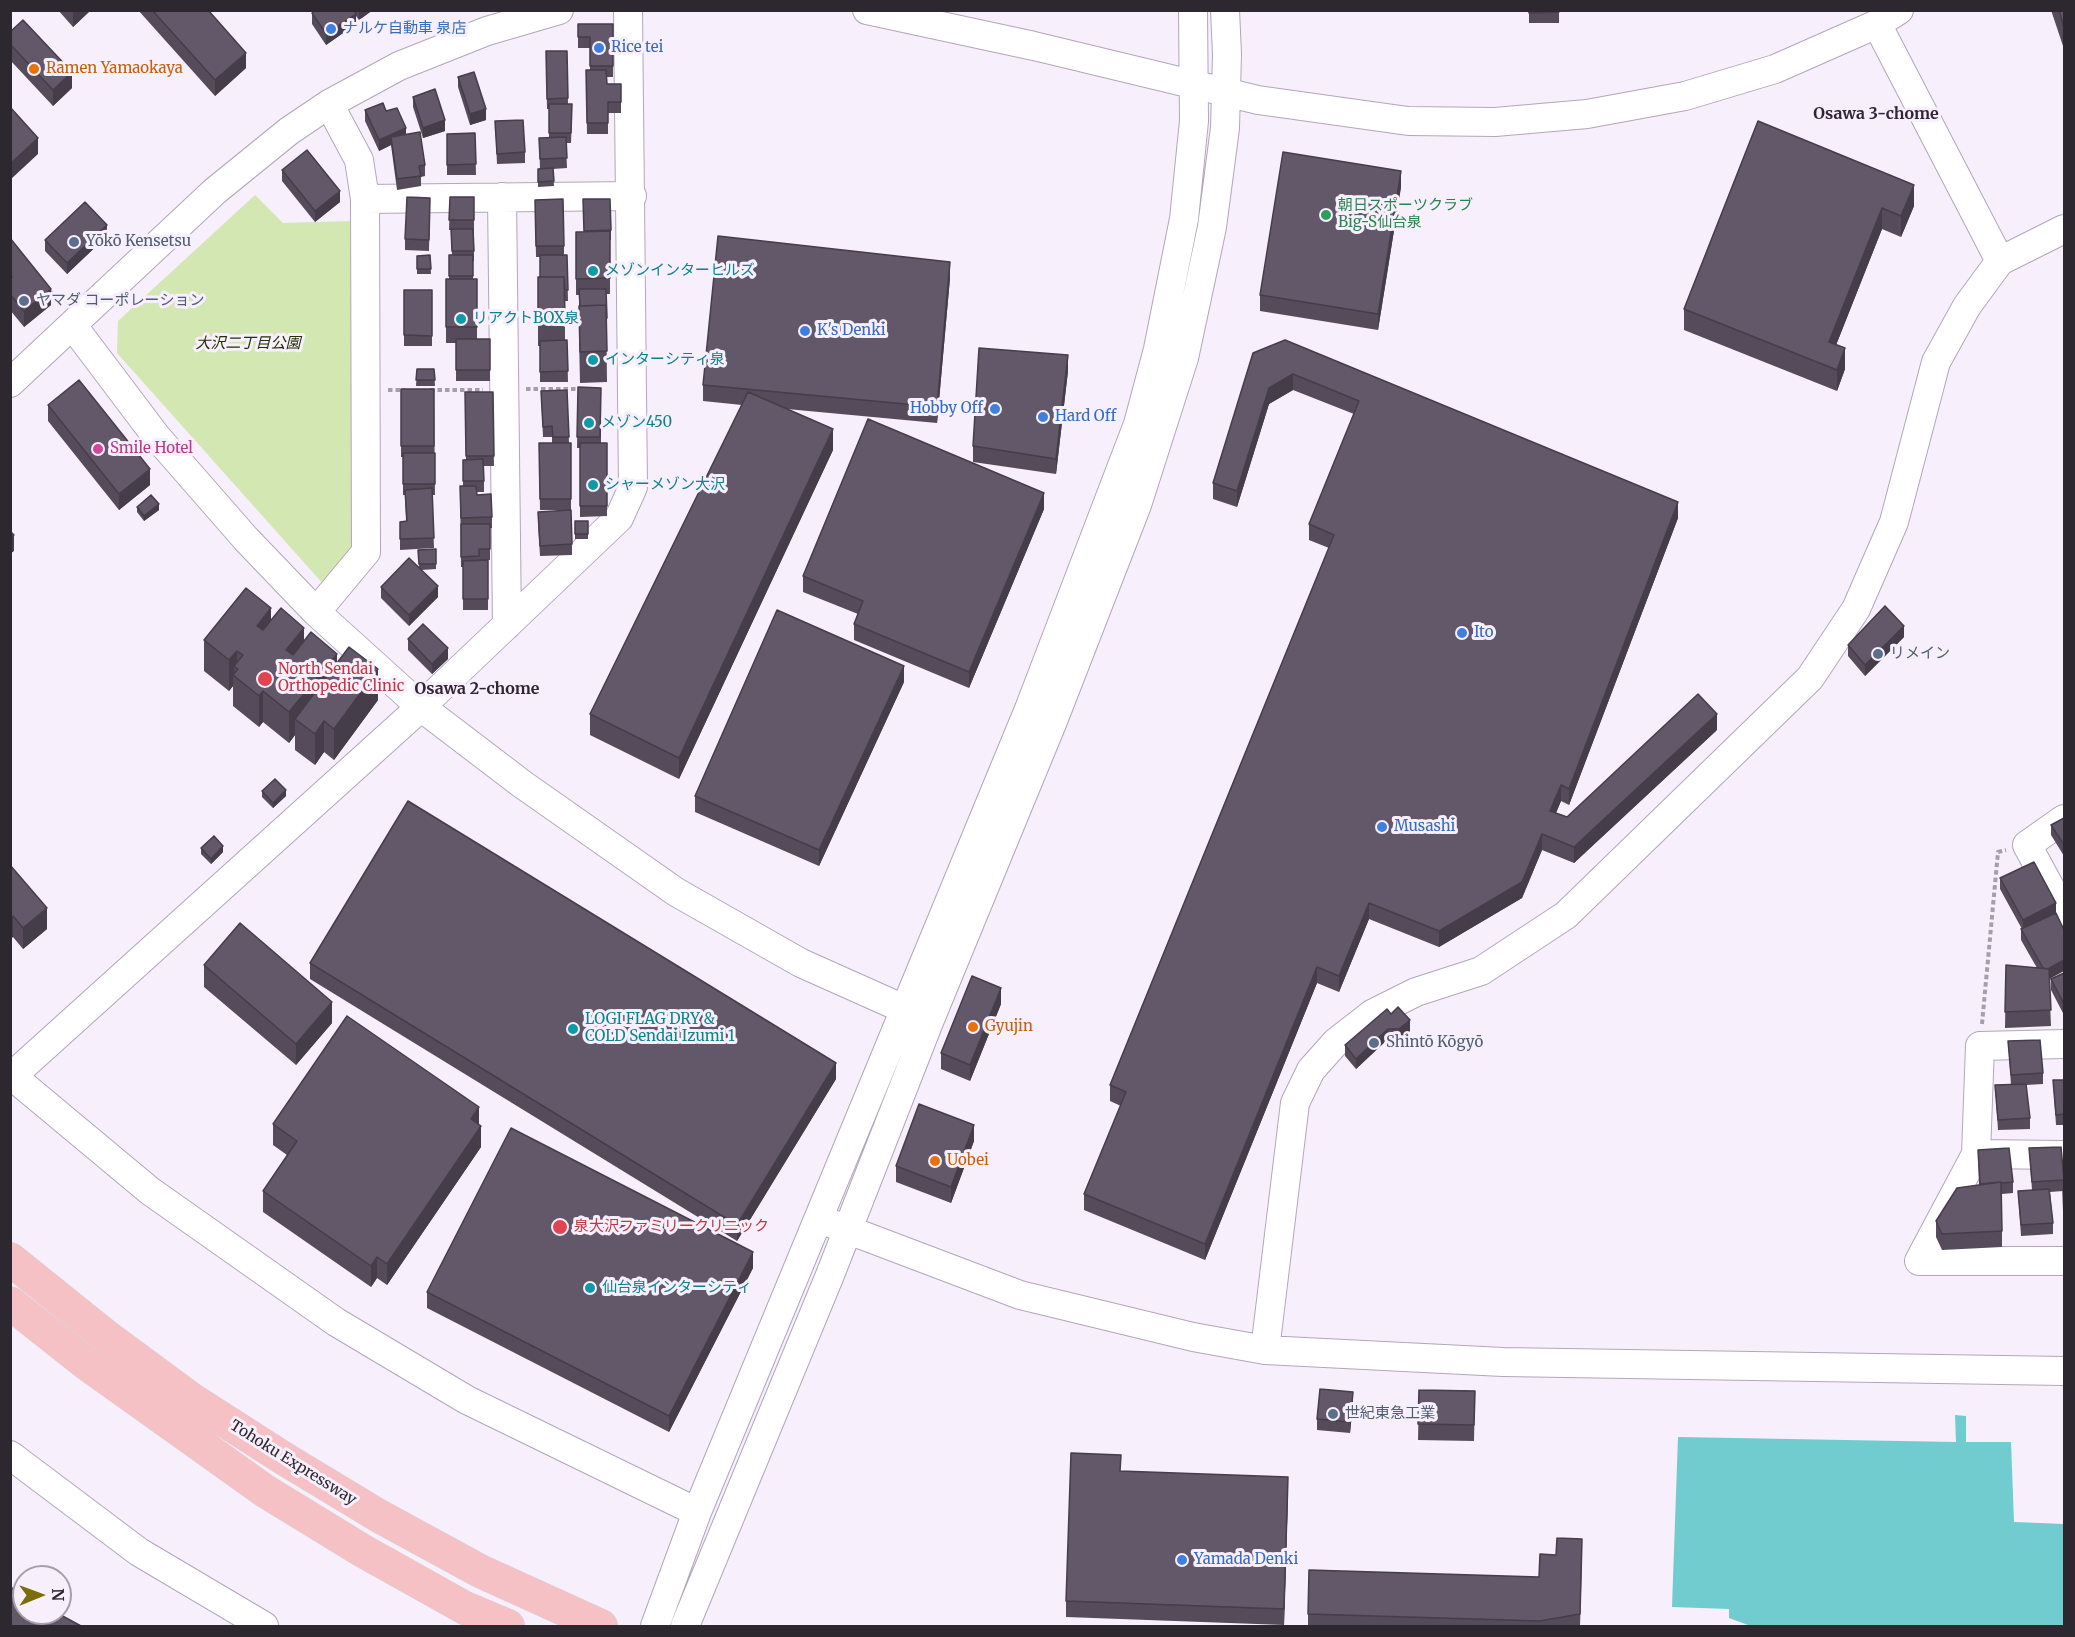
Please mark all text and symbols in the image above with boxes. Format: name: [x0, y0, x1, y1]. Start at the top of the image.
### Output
place label: ナルケ自動車 泉店: [343, 20, 467, 38]
marker: ナルケ自動車 泉店: [324, 22, 338, 36]
place label: Rice tei: [611, 39, 663, 57]
marker: Rice tei: [592, 41, 606, 55]
place label: Ramen Yamaokaya: [46, 60, 183, 78]
marker: Ramen Yamaokaya: [27, 62, 41, 76]
district label: Osawa 3-chome: [1813, 104, 1939, 124]
place label: 朝日スポーツクラブ Big-S仙台泉: [1338, 197, 1473, 232]
marker: 朝日スポーツクラブ Big-S仙台泉: [1319, 208, 1333, 222]
place label: Yōkō Kensetsu: [86, 233, 191, 251]
marker: Yōkō Kensetsu: [67, 235, 81, 249]
place label: メゾンインターヒルズ: [605, 262, 755, 280]
marker: メゾンインターヒルズ: [586, 264, 600, 278]
place label: ヤマダ コーポレーション: [36, 292, 205, 310]
marker: ヤマダ コーポレーション: [17, 294, 31, 308]
place label: リアクトBOX泉: [473, 310, 579, 328]
marker: リアクトBOX泉: [454, 312, 468, 326]
place label: K's Denki: [817, 322, 886, 340]
marker: K's Denki: [798, 324, 812, 338]
park label: 大沢二丁目公園: [196, 335, 300, 353]
place label: インターシティ泉: [605, 351, 725, 369]
marker: インターシティ泉: [586, 353, 600, 367]
place label: Hobby Off: [910, 400, 983, 418]
marker: Hobby Off: [988, 402, 1002, 416]
place label: Hard Off: [1055, 408, 1116, 426]
marker: Hard Off: [1036, 410, 1050, 424]
place label: メゾン450: [601, 414, 672, 432]
marker: メゾン450: [582, 416, 596, 430]
place label: Smile Hotel: [110, 440, 193, 458]
marker: Smile Hotel: [91, 442, 105, 456]
place label: シャーメゾン大沢: [605, 476, 725, 494]
marker: シャーメゾン大沢: [586, 478, 600, 492]
place label: Ito: [1474, 624, 1493, 642]
marker: Ito: [1455, 626, 1469, 640]
place label: リメイン: [1890, 645, 1950, 663]
marker: リメイン: [1871, 647, 1885, 661]
place label: North Sendai Orthopedic Clinic: [278, 661, 404, 696]
marker: North Sendai Orthopedic Clinic: [256, 670, 274, 688]
district label: Osawa 2-chome: [414, 679, 540, 699]
place label: Musashi: [1394, 818, 1455, 836]
marker: Musashi: [1375, 820, 1389, 834]
place label: LOGI FLAG DRY & COLD Sendai Izumi 1: [585, 1011, 735, 1046]
place label: Gyujin: [985, 1018, 1033, 1036]
marker: Gyujin: [966, 1020, 980, 1034]
marker: LOGI FLAG DRY & COLD Sendai Izumi 1: [566, 1022, 580, 1036]
place label: Shintō Kōgyō: [1386, 1034, 1483, 1052]
marker: Shintō Kōgyō: [1367, 1036, 1381, 1050]
place label: Uobei: [947, 1152, 989, 1170]
marker: Uobei: [928, 1154, 942, 1168]
marker: 泉大沢ファミリークリニック: [551, 1218, 569, 1236]
place label: 泉大沢ファミリークリニック: [574, 1218, 769, 1236]
place label: 仙台泉インターシティ: [602, 1279, 752, 1297]
marker: 仙台泉インターシティ: [583, 1281, 597, 1295]
place label: 世紀東急工業: [1345, 1405, 1435, 1423]
marker: 世紀東急工業: [1326, 1407, 1340, 1421]
street label: Tohoku Expressway: [227, 1417, 359, 1509]
place label: Yamada Denki: [1194, 1551, 1298, 1569]
marker: Yamada Denki: [1175, 1553, 1189, 1567]
north arrow: [12, 1565, 72, 1625]
text: N: [48, 1588, 68, 1601]

